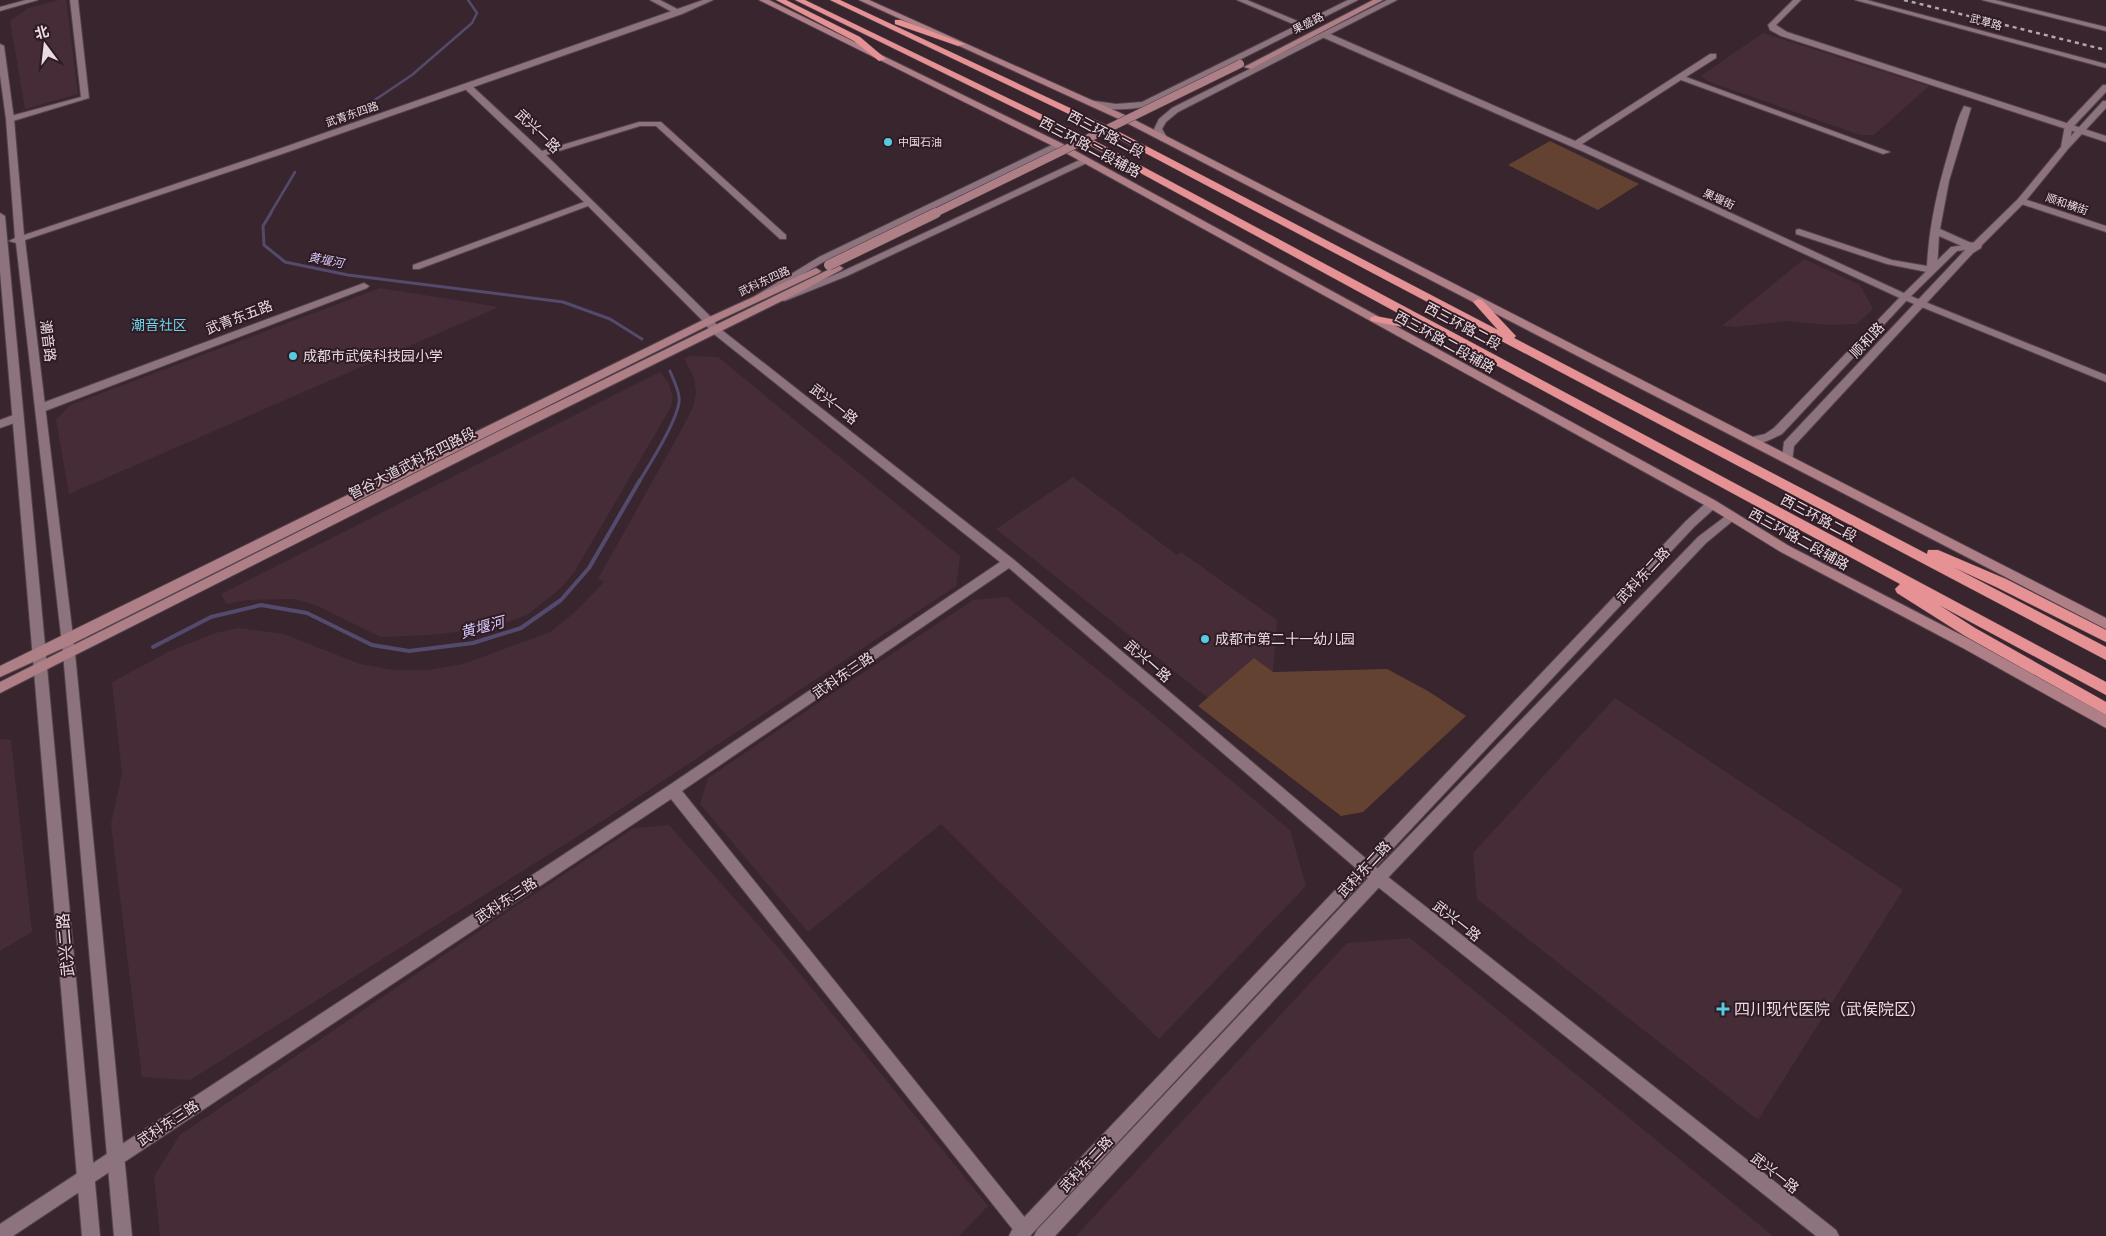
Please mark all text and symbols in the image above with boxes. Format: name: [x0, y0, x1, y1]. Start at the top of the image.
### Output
street label: 果盛路: [1290, 9, 1326, 37]
street label: 武草路: [1968, 11, 2004, 33]
north arrow: [20, 20, 70, 70]
text: 北: [33, 22, 51, 43]
street label: 武青东四路: [324, 98, 380, 130]
street label: 武兴一路: [512, 105, 564, 157]
street label: 西三环路二段: [1065, 106, 1147, 162]
street label: 西三环路二段辅路: [1036, 113, 1144, 181]
place label: 中国石油: [898, 135, 942, 149]
marker: 中国石油: [882, 136, 894, 148]
street label: 果堰街: [1701, 186, 1737, 212]
street label: 顺和横街: [2044, 190, 2090, 218]
water label: 黄堰河: [307, 249, 347, 271]
street label: 武科东四路: [736, 263, 792, 299]
street label: 武青东五路: [203, 296, 275, 338]
street label: 西三环路二段: [1422, 298, 1504, 354]
street label: 西三环路二段辅路: [1392, 307, 1498, 377]
district label: 潮音社区: [131, 316, 187, 334]
street label: 潮音路: [37, 319, 59, 363]
street label: 顺和路: [1846, 319, 1888, 361]
place label: 成都市武侯科技园小学: [303, 347, 443, 365]
marker: 成都市武侯科技园小学: [287, 350, 299, 362]
street label: 武兴一路: [806, 380, 862, 428]
street label: 智谷大道武科东四路段: [346, 423, 478, 503]
street label: 西三环路二段: [1778, 490, 1860, 546]
street label: 西三环路二段辅路: [1746, 504, 1852, 574]
street label: 武科东二路: [1613, 543, 1673, 607]
water label: 黄堰河: [458, 611, 509, 642]
place label: 成都市第二十一幼儿园: [1215, 630, 1355, 648]
marker: 成都市第二十一幼儿园: [1199, 633, 1211, 645]
street label: 武兴一路: [1121, 636, 1175, 686]
street label: 武科东三路: [809, 648, 877, 702]
street label: 武科东二路: [1334, 837, 1394, 901]
street label: 武科东三路: [472, 873, 540, 927]
street label: 武兴一路: [1429, 897, 1485, 945]
street label: 武兴二路: [52, 912, 78, 978]
place label: 四川现代医院（武侯院区）: [1734, 999, 1926, 1019]
marker: 四川现代医院（武侯院区）: [1716, 1002, 1730, 1016]
street label: 武科东三路: [134, 1096, 202, 1150]
street label: 武科东二路: [1056, 1132, 1116, 1196]
street label: 武兴一路: [1747, 1149, 1803, 1197]

